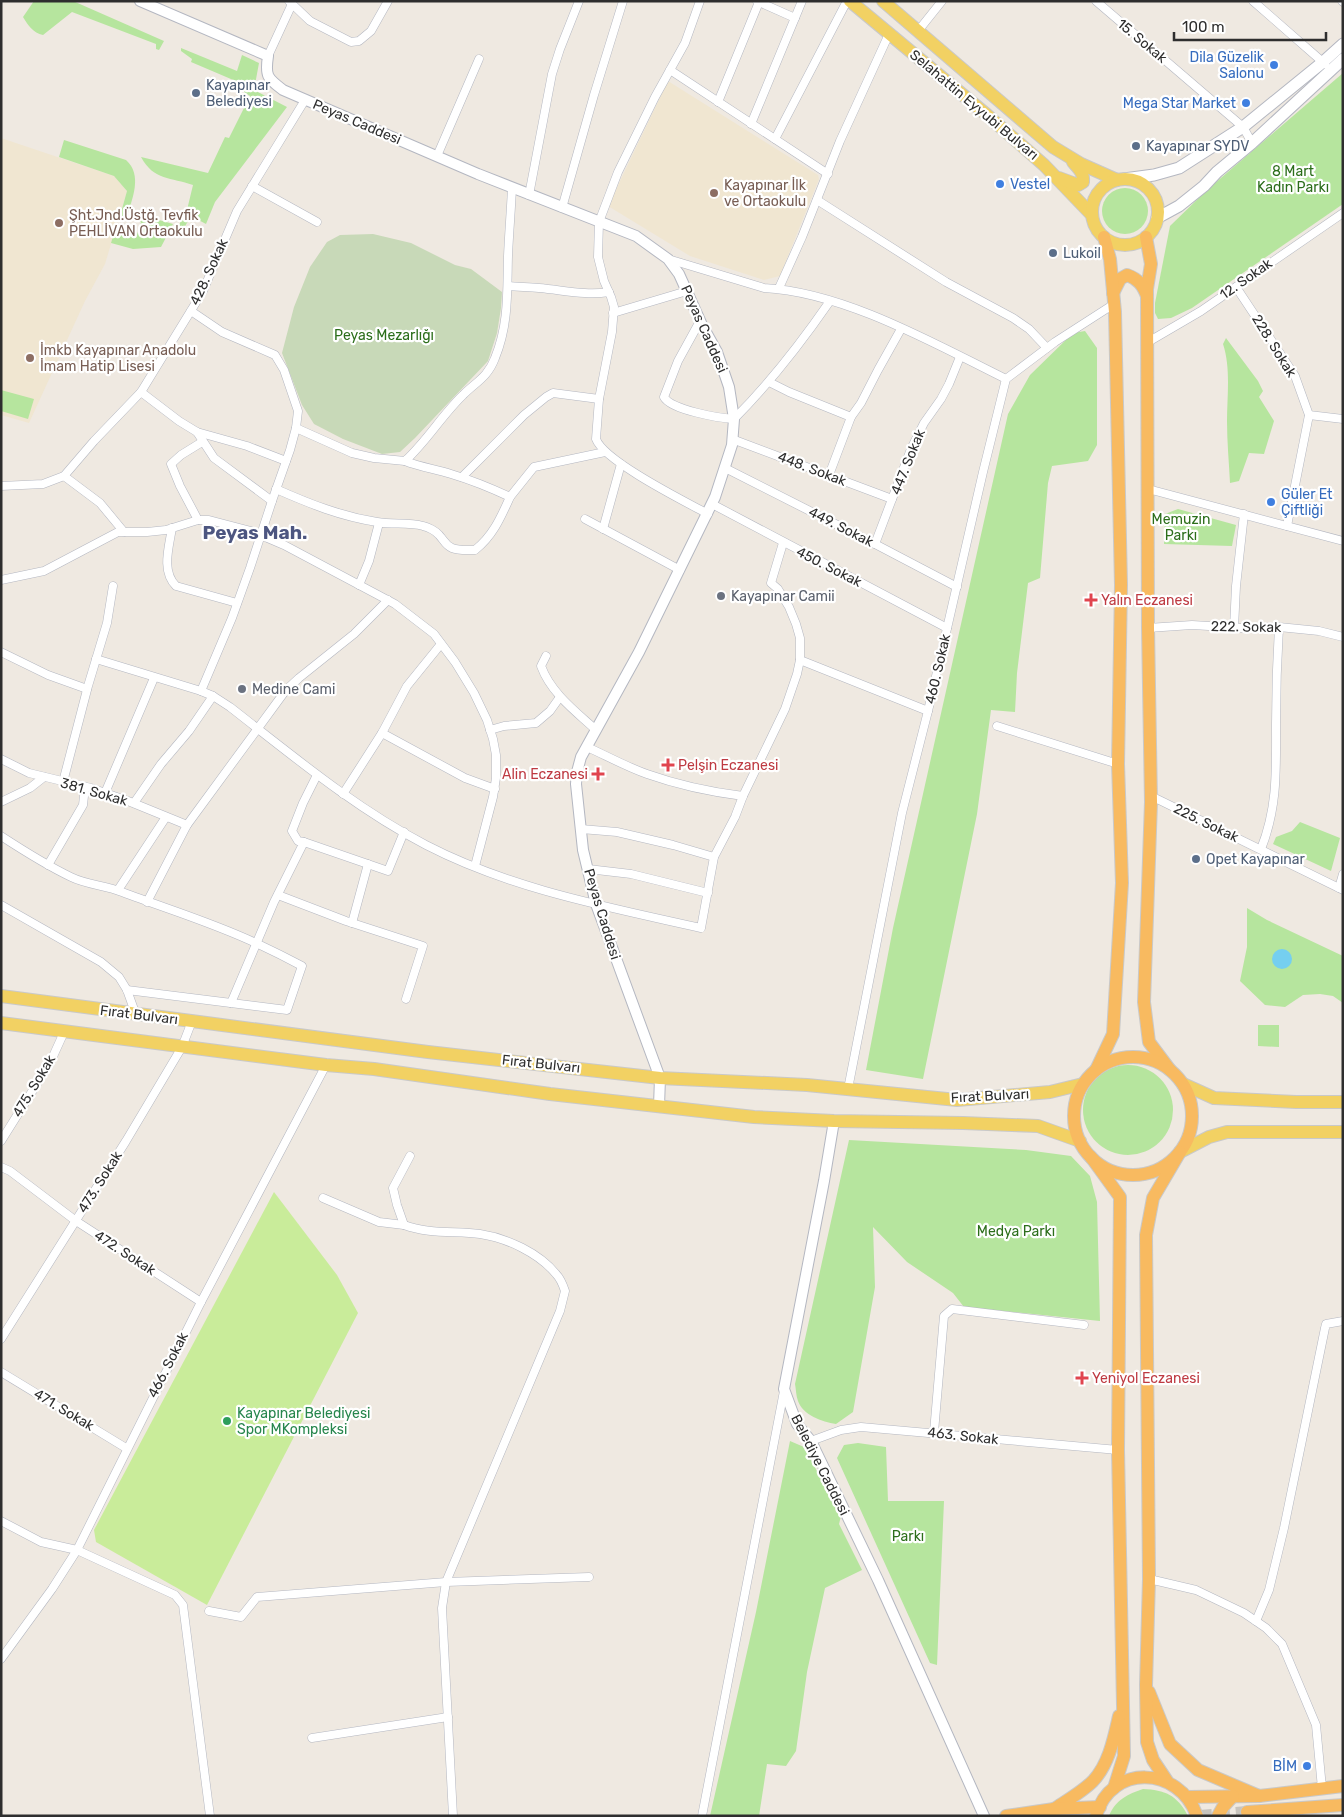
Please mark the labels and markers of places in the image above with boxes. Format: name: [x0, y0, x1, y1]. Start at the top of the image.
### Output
place label: Dila Güzelik Salonu: [1190, 49, 1265, 82]
marker: Dila Güzelik Salonu: [1268, 59, 1280, 71]
place label: Kayapınar Belediyesi: [206, 77, 272, 110]
marker: Kayapınar Belediyesi: [190, 87, 202, 99]
place label: Mega Star Market: [1123, 95, 1237, 112]
marker: Mega Star Market: [1240, 97, 1252, 109]
place label: Kayapınar SYDV: [1146, 138, 1249, 155]
marker: Kayapınar SYDV: [1130, 140, 1142, 152]
place label: Vestel: [1010, 176, 1050, 193]
place label: Kayapınar İlk ve Ortaokulu: [724, 177, 807, 210]
marker: Vestel: [994, 178, 1006, 190]
marker: Kayapınar İlk ve Ortaokulu: [708, 187, 720, 199]
place label: Şht.Jnd.Üstğ. Tevfik PEHLİVAN Ortaokulu: [69, 207, 203, 240]
marker: Şht.Jnd.Üstğ. Tevfik PEHLİVAN Ortaokulu: [53, 217, 65, 229]
place label: Lukoil: [1063, 245, 1101, 262]
marker: Lukoil: [1047, 247, 1059, 259]
place label: İmkb Kayapınar Anadolu İmam Hatip Lisesi: [40, 342, 196, 375]
marker: İmkb Kayapınar Anadolu İmam Hatip Lisesi: [24, 352, 36, 364]
place label: Güler Et Çiftliği: [1281, 486, 1333, 519]
marker: Güler Et Çiftliği: [1265, 496, 1277, 508]
place label: Kayapınar Camii: [731, 588, 835, 605]
marker: Kayapınar Camii: [715, 590, 727, 602]
place label: Yalın Eczanesi: [1101, 592, 1193, 609]
marker: Yalın Eczanesi: [1085, 594, 1097, 606]
place label: Medine Cami: [252, 681, 335, 698]
marker: Medine Cami: [236, 683, 248, 695]
place label: Pelşin Eczanesi: [678, 757, 778, 774]
marker: Pelşin Eczanesi: [662, 759, 674, 771]
place label: Alin Eczanesi: [502, 766, 588, 783]
marker: Alin Eczanesi: [592, 768, 604, 780]
place label: Opet Kayapınar: [1206, 851, 1306, 868]
marker: Opet Kayapınar: [1190, 853, 1202, 865]
place label: Yeniyol Eczanesi: [1092, 1370, 1200, 1387]
marker: Yeniyol Eczanesi: [1076, 1372, 1088, 1384]
place label: Kayapınar Belediyesi Spor MKompleksi: [237, 1405, 370, 1438]
marker: Kayapınar Belediyesi Spor MKompleksi: [221, 1415, 233, 1427]
place label: BİM: [1273, 1758, 1297, 1775]
marker: BİM: [1301, 1760, 1313, 1772]

